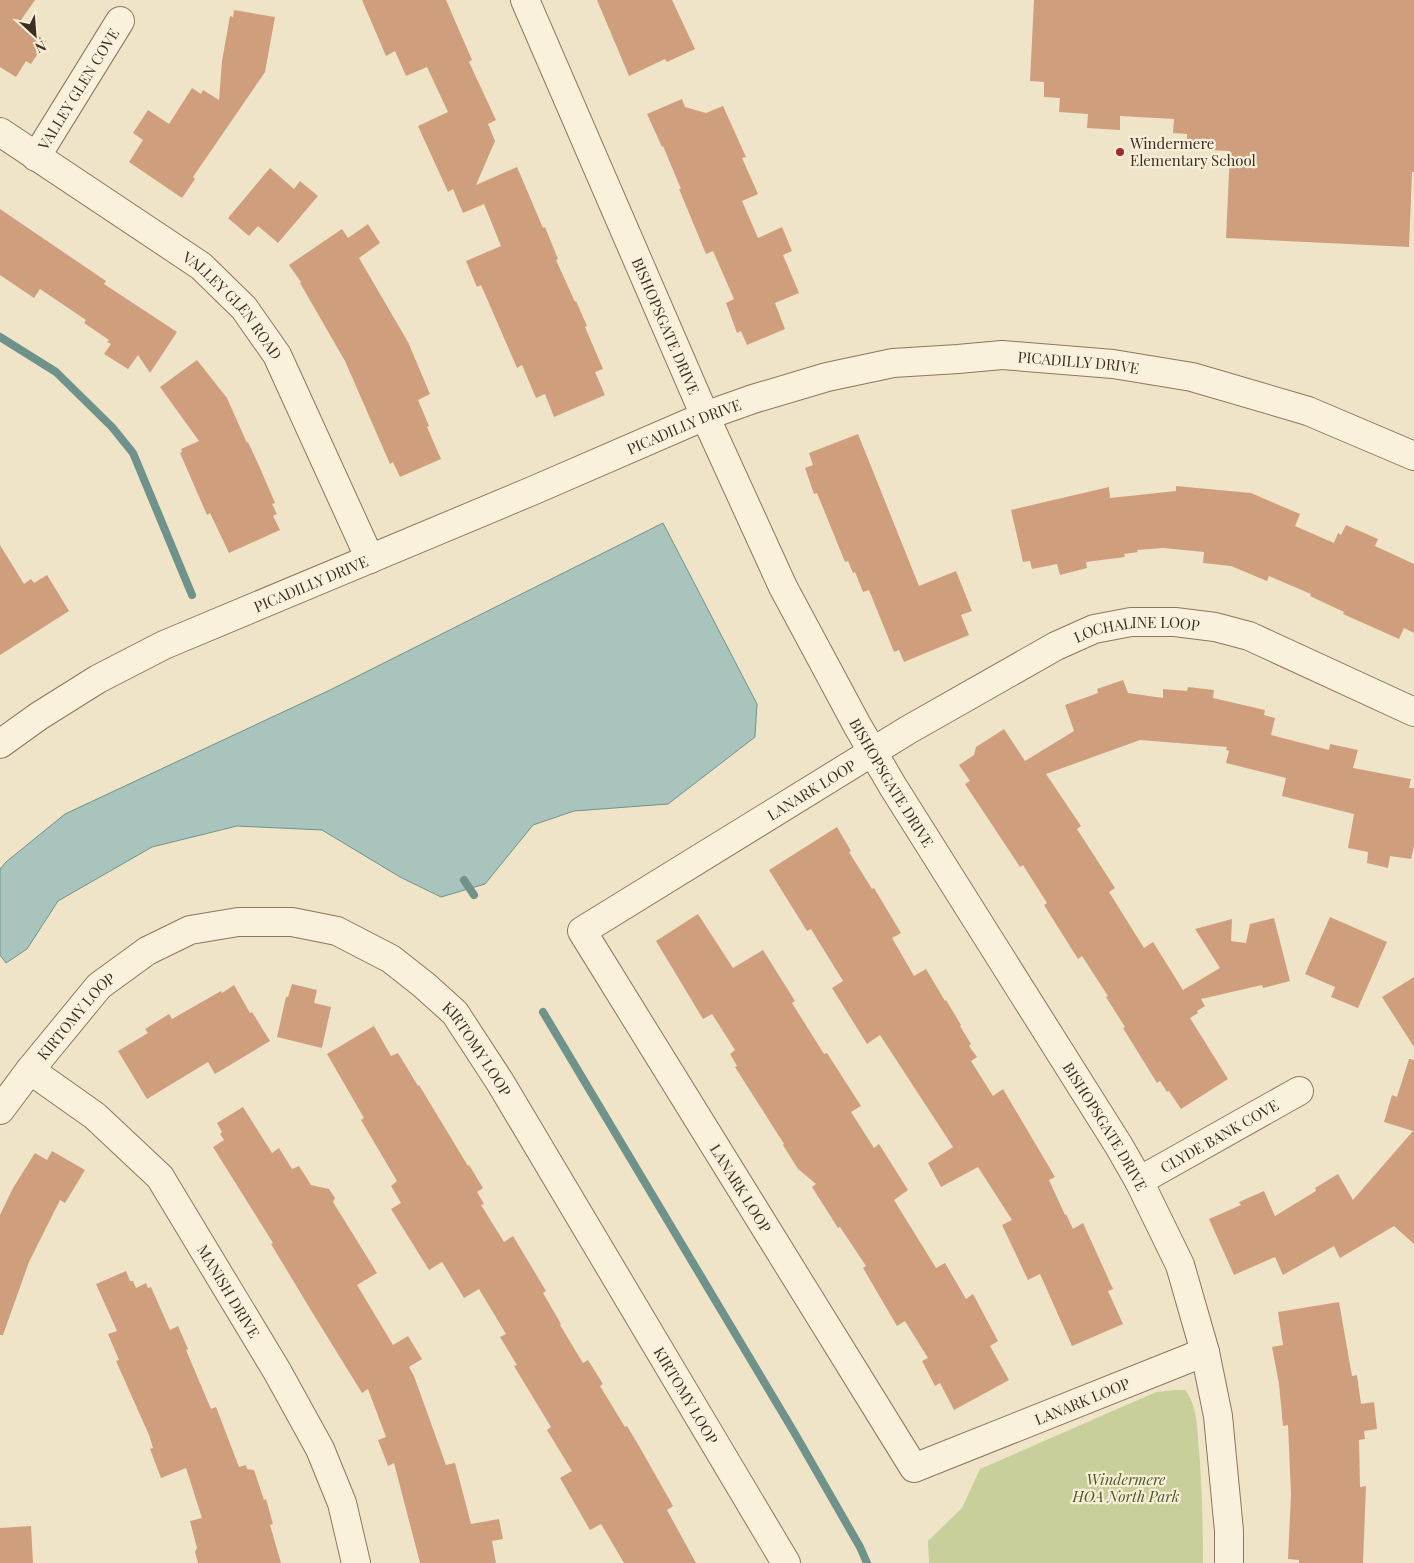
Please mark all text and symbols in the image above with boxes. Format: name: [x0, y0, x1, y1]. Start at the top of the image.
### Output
north arrow: [10, 10, 60, 60]
street label: VALLEY GLEN COVE: [33, 25, 123, 153]
place label: Windermere Elementary School: [1129, 133, 1256, 170]
marker: Windermere Elementary School: [1114, 146, 1126, 158]
street label: VALLEY GLEN ROAD: [178, 246, 287, 363]
street label: BISHOPSGATE DRIVE: [628, 254, 704, 397]
street label: PICADILLY DRIVE: [1017, 346, 1141, 378]
street label: PICADILLY DRIVE: [624, 394, 744, 459]
street label: PICADILLY DRIVE: [251, 551, 371, 616]
street label: LOCHALINE LOOP: [1070, 612, 1201, 647]
street label: BISHOPSGATE DRIVE: [845, 715, 938, 851]
street label: LANARK LOOP: [763, 755, 860, 825]
street label: KIRTOMY LOOP: [32, 968, 119, 1064]
street label: KIRTOMY LOOP: [439, 997, 516, 1100]
street label: BISHOPSGATE DRIVE: [1059, 1058, 1152, 1194]
street label: CLYDE BANK COVE: [1156, 1095, 1282, 1177]
street label: LANARK LOOP: [706, 1140, 776, 1236]
street label: MANISH DRIVE: [193, 1241, 265, 1341]
street label: KIRTOMY LOOP: [650, 1343, 723, 1448]
street label: LANARK LOOP: [1032, 1373, 1133, 1429]
park label: Windermere HOA North Park: [1072, 1469, 1180, 1506]

